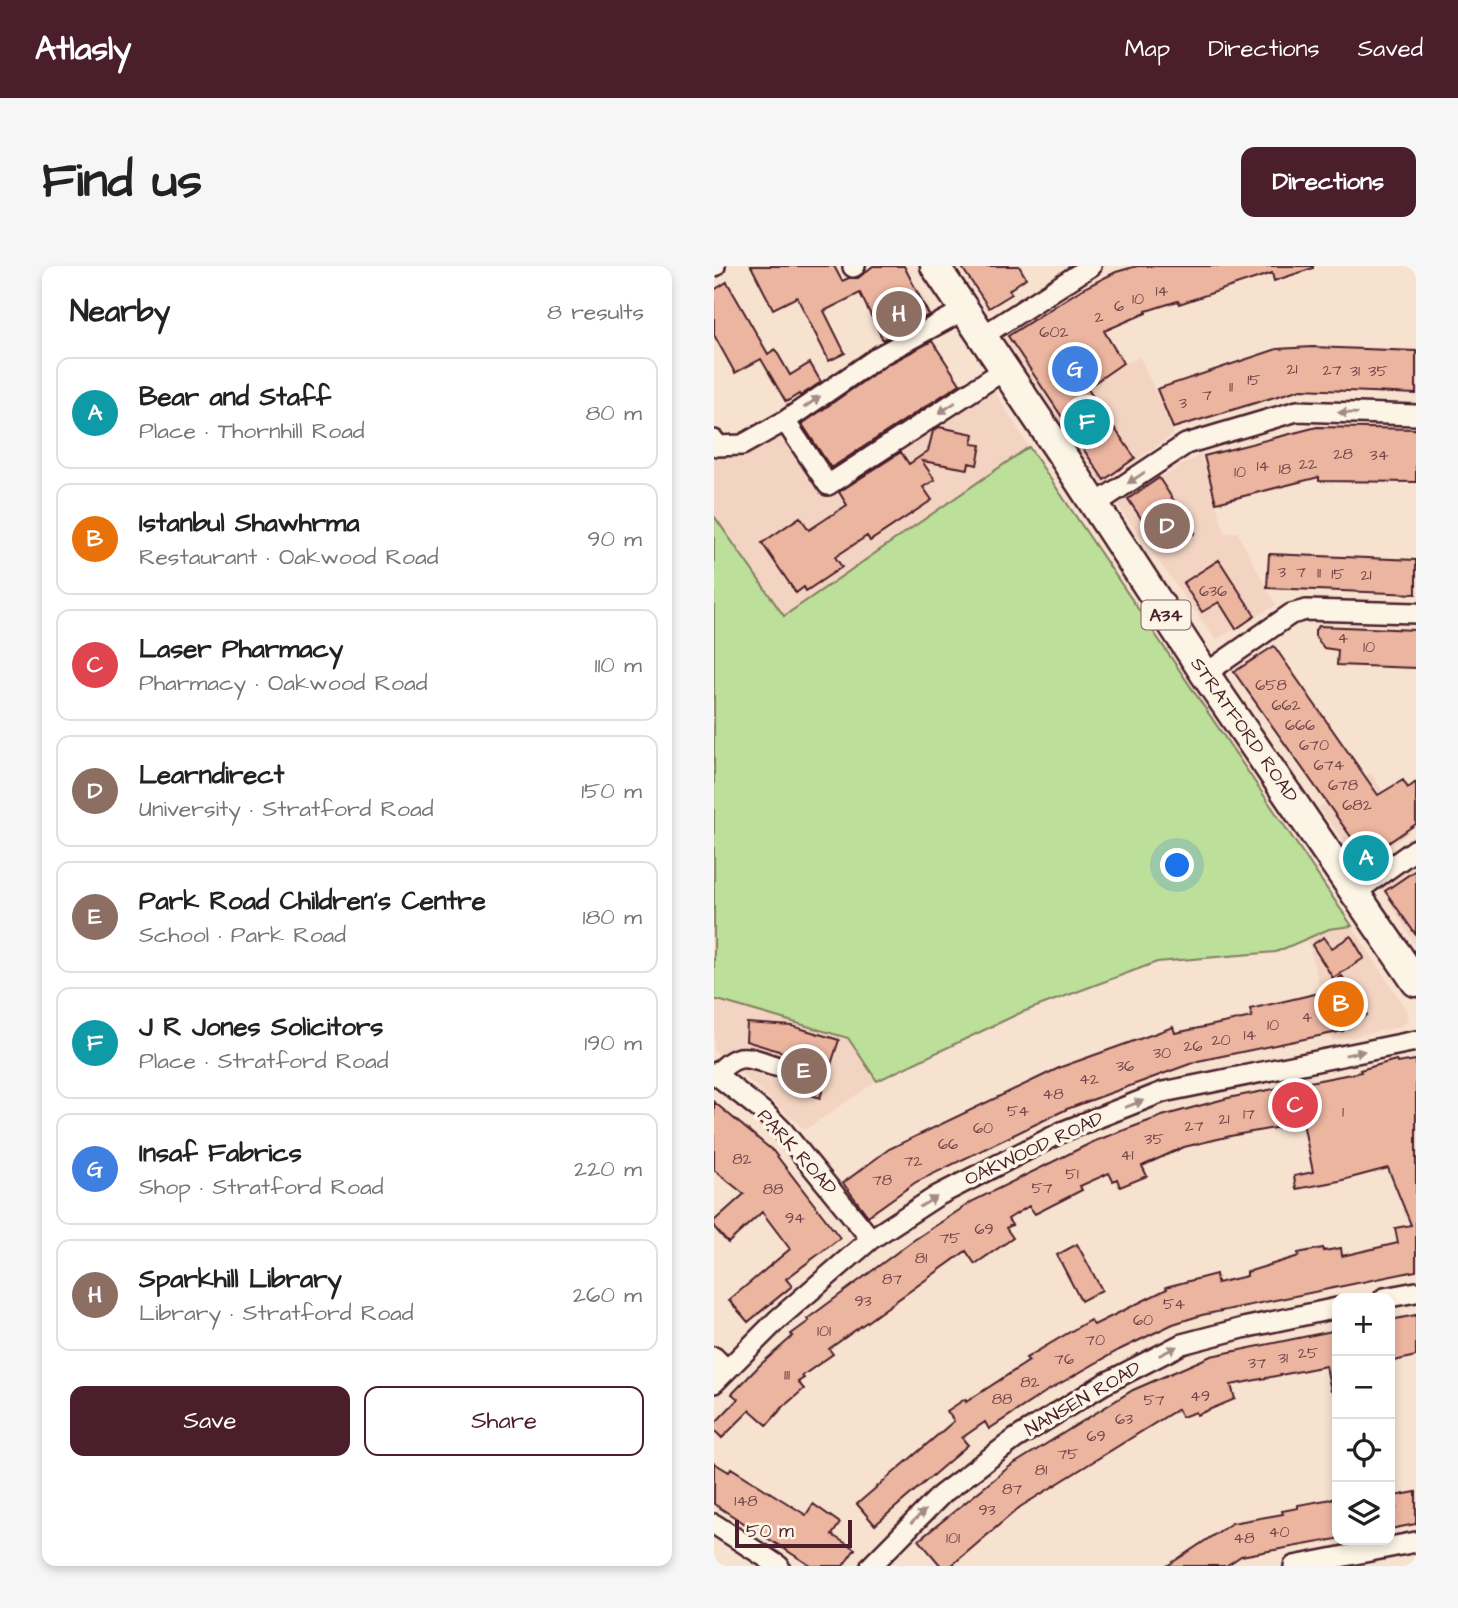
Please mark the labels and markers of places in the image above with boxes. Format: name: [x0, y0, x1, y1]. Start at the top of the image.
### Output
pin: H: [876, 288, 922, 340]
pin: G: [1052, 343, 1098, 395]
pin: F: [1064, 396, 1110, 448]
pin: D: [1144, 500, 1190, 552]
pin: A: [1343, 832, 1389, 884]
pin: B: [1318, 978, 1364, 1030]
pin: E: [781, 1045, 827, 1097]
pin: C: [1272, 1079, 1318, 1131]

